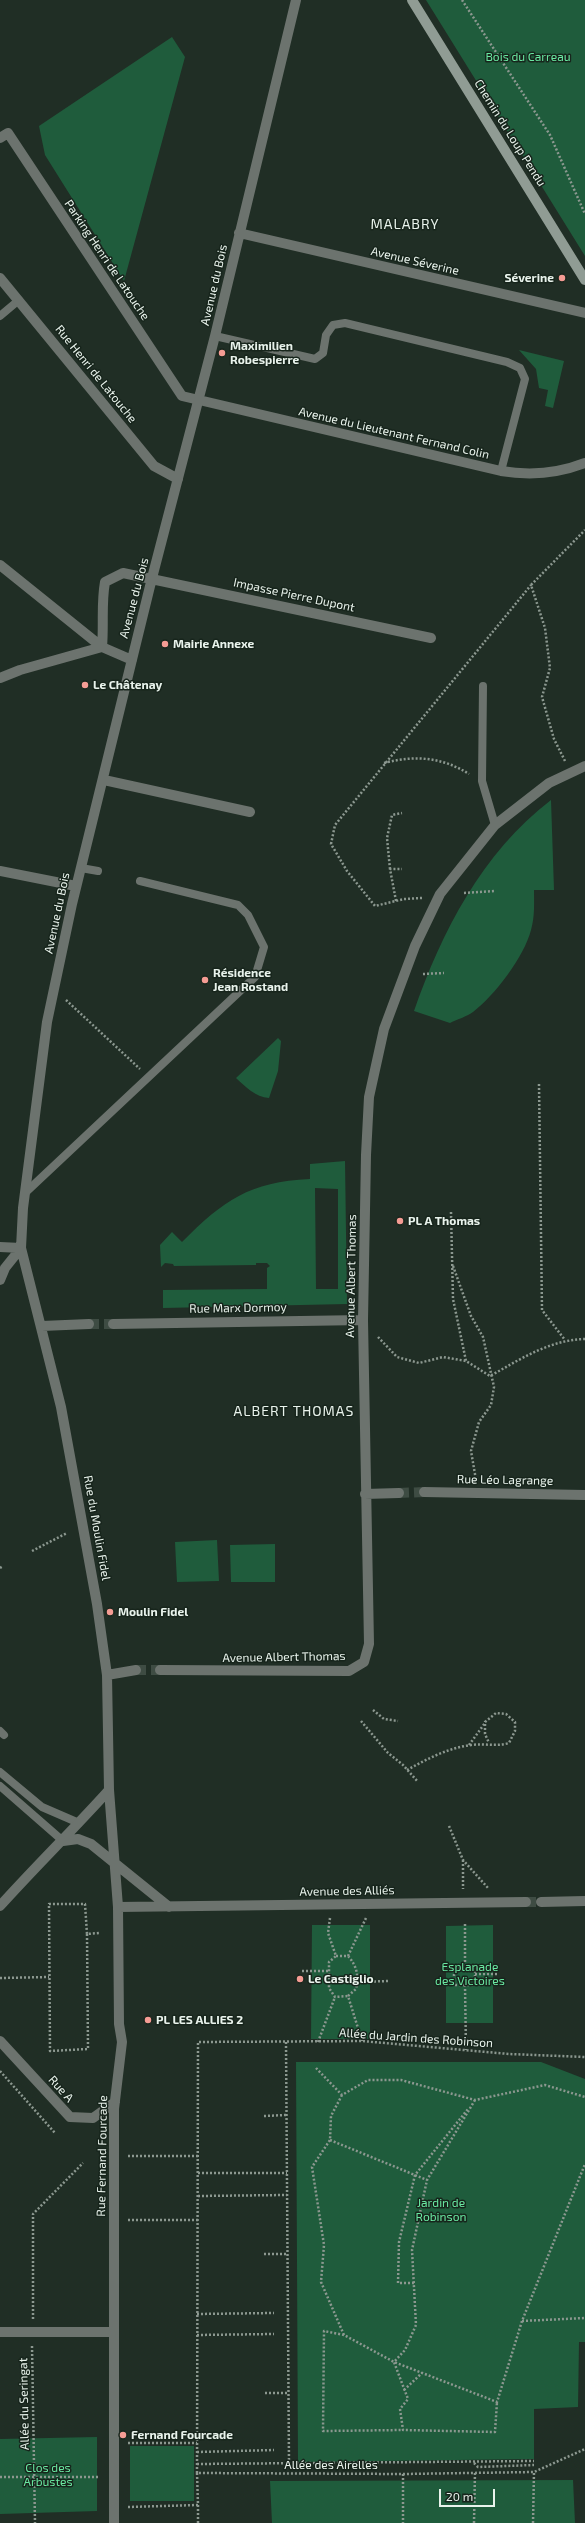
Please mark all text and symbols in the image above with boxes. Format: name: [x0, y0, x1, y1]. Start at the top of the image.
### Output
park label: Bois du Carreau: [485, 50, 571, 64]
street label: Chemin du Loup Pendu: [471, 77, 549, 189]
street label: Parking Henri de Latouche: [61, 197, 153, 323]
district label: MALABRY: [370, 216, 440, 232]
street label: Avenue du Bois: [198, 243, 230, 327]
street label: Avenue Séverine: [370, 244, 460, 278]
place label: Séverine: [504, 271, 554, 285]
marker: Séverine: [557, 273, 567, 283]
street label: Rue Henri de Latouche: [52, 322, 140, 426]
place label: Maximilien Robespierre: [230, 339, 299, 367]
marker: Maximilien Robespierre: [217, 348, 227, 358]
street label: Avenue du Lieutenant Fernand Colin: [297, 404, 491, 462]
street label: Avenue du Bois: [116, 556, 152, 640]
street label: Impasse Pierre Dupont: [232, 575, 356, 615]
place label: Mairie Annexe: [173, 637, 254, 651]
marker: Mairie Annexe: [160, 639, 170, 649]
place label: Le Châtenay: [93, 678, 162, 692]
marker: Le Châtenay: [80, 680, 90, 690]
street label: Avenue du Bois: [41, 871, 73, 955]
place label: Résidence Jean Rostand: [213, 966, 288, 994]
marker: Résidence Jean Rostand: [200, 975, 210, 985]
street label: Avenue Albert Thomas: [343, 1214, 359, 1338]
place label: PL A Thomas: [408, 1214, 480, 1228]
marker: PL A Thomas: [395, 1216, 405, 1226]
street label: Rue Marx Dormoy: [189, 1300, 287, 1316]
district label: ALBERT THOMAS: [234, 1403, 354, 1419]
street label: Rue Léo Lagrange: [457, 1472, 553, 1488]
street label: Rue du Moulin Fidel: [81, 1474, 113, 1582]
place label: Moulin Fidel: [118, 1605, 188, 1619]
marker: Moulin Fidel: [105, 1607, 115, 1617]
street label: Avenue Albert Thomas: [222, 1649, 346, 1665]
street label: Avenue des Alliés: [299, 1883, 395, 1899]
park label: Esplanade des Victoires: [435, 1960, 505, 1988]
place label: Le Castiglio: [308, 1972, 374, 1986]
marker: Le Castiglio: [295, 1974, 305, 1984]
place label: PL LES ALLIES 2: [156, 2013, 243, 2027]
marker: PL LES ALLIES 2: [143, 2015, 153, 2025]
street label: Allée du Jardin des Robinson: [339, 2025, 493, 2051]
street label: Rue A: [45, 2073, 77, 2105]
street label: Rue Fernand Fourcade: [94, 2095, 110, 2217]
park label: Jardin de Robinson: [416, 2196, 466, 2224]
street label: Allée du Seringat: [16, 2358, 32, 2450]
place label: Fernand Fourcade: [131, 2428, 233, 2442]
marker: Fernand Fourcade: [118, 2430, 128, 2440]
street label: Allée des Airelles: [284, 2458, 378, 2472]
park label: Clos des Arbustes: [23, 2461, 73, 2489]
scale bar: [441, 2481, 497, 2507]
text: 20 m: [446, 2489, 473, 2503]

